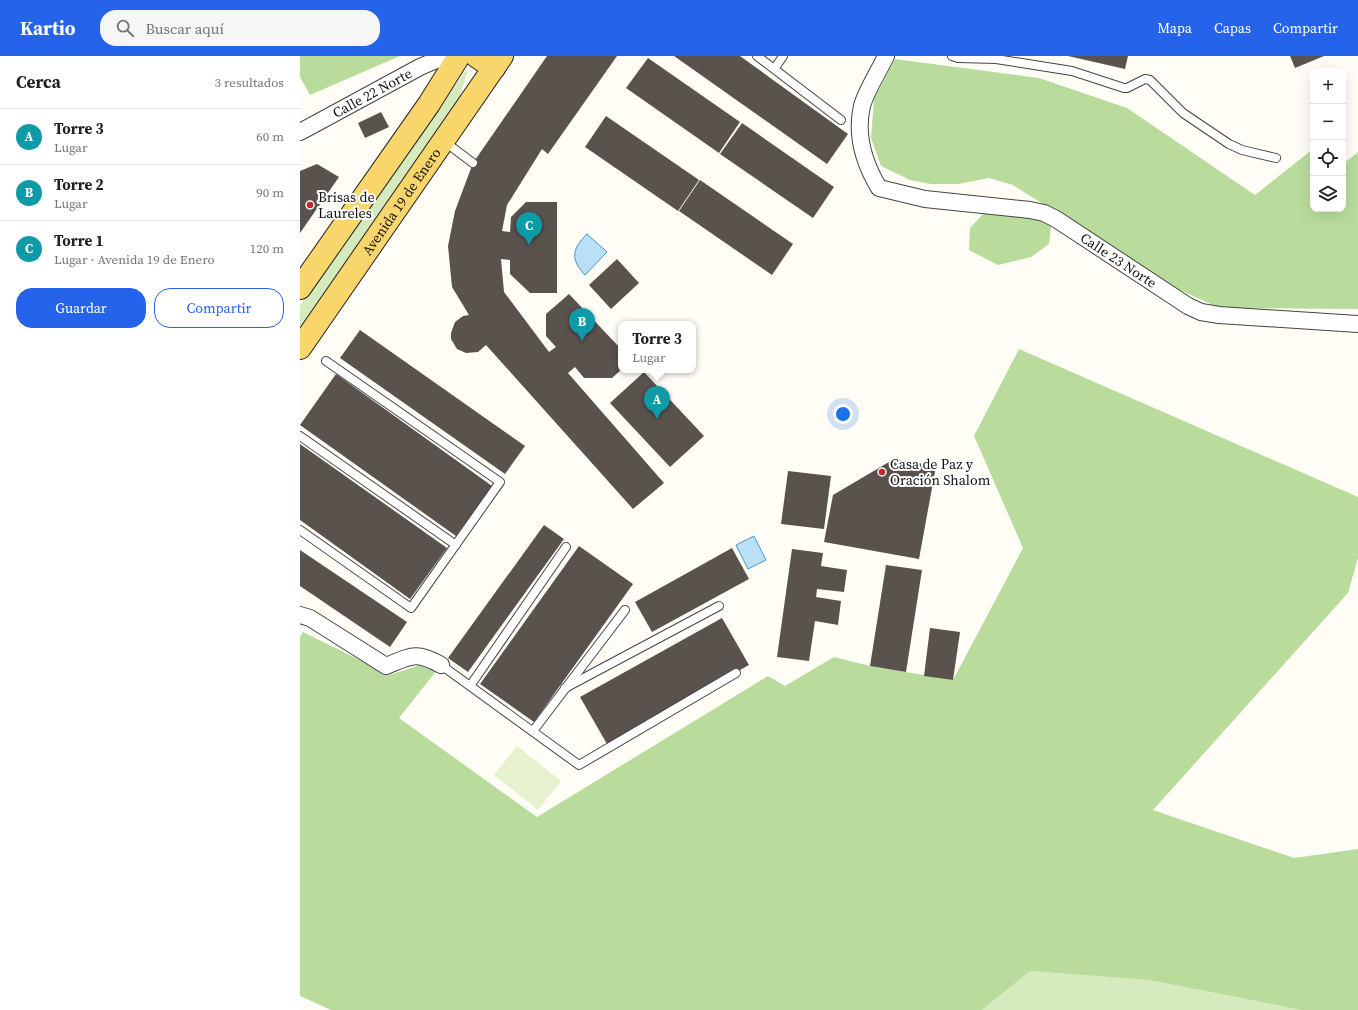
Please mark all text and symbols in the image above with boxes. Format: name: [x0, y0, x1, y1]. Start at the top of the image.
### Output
search box: [100, 10, 380, 46]
text: Kartio: [20, 15, 76, 41]
icon: search: [114, 17, 136, 39]
text: Buscar aquí: [146, 18, 224, 39]
text: Mapa: [1157, 18, 1192, 38]
text: Capas: [1214, 18, 1251, 38]
text: Compartir: [1273, 18, 1338, 38]
street label: Calle 22 Norte: [329, 63, 415, 123]
map controls: [1310, 68, 1346, 212]
button: +: [1310, 68, 1346, 104]
text: Cerca: [16, 70, 61, 94]
text: 3 resultados: [214, 74, 284, 91]
button: −: [1310, 104, 1346, 140]
text: Torre 3: [54, 118, 104, 139]
text: A: [25, 128, 33, 145]
text: 60 m: [256, 128, 284, 145]
text: Lugar: [54, 139, 87, 156]
button: locate: [1310, 140, 1346, 176]
street label: Avenida 19 de Enero: [357, 144, 446, 259]
text: Torre 2: [54, 174, 104, 195]
button: layers: [1310, 176, 1346, 212]
text: B: [25, 184, 33, 201]
text: 90 m: [256, 184, 284, 201]
place label: Brisas de Laureles: [318, 187, 375, 223]
text: Lugar: [54, 195, 87, 212]
marker: Brisas de Laureles: [305, 200, 315, 210]
pin: C: [516, 212, 542, 245]
street label: Calle 23 Norte: [1076, 228, 1161, 293]
text: Torre 1: [54, 230, 104, 251]
text: C: [25, 240, 33, 257]
text: 120 m: [250, 240, 284, 257]
text: Lugar · Avenida 19 de Enero: [54, 251, 215, 268]
button: Guardar: [16, 288, 146, 328]
button: Compartir: [154, 288, 284, 328]
pin: B: [569, 308, 595, 341]
popup: [618, 321, 696, 373]
text: Torre 3: [632, 328, 682, 349]
text: Lugar: [632, 349, 666, 366]
pin: A: [644, 386, 670, 419]
your location: [833, 404, 853, 424]
place label: Casa de Paz y Oración Shalom: [890, 454, 991, 490]
marker: Casa de Paz y Oración Shalom: [877, 467, 887, 477]

